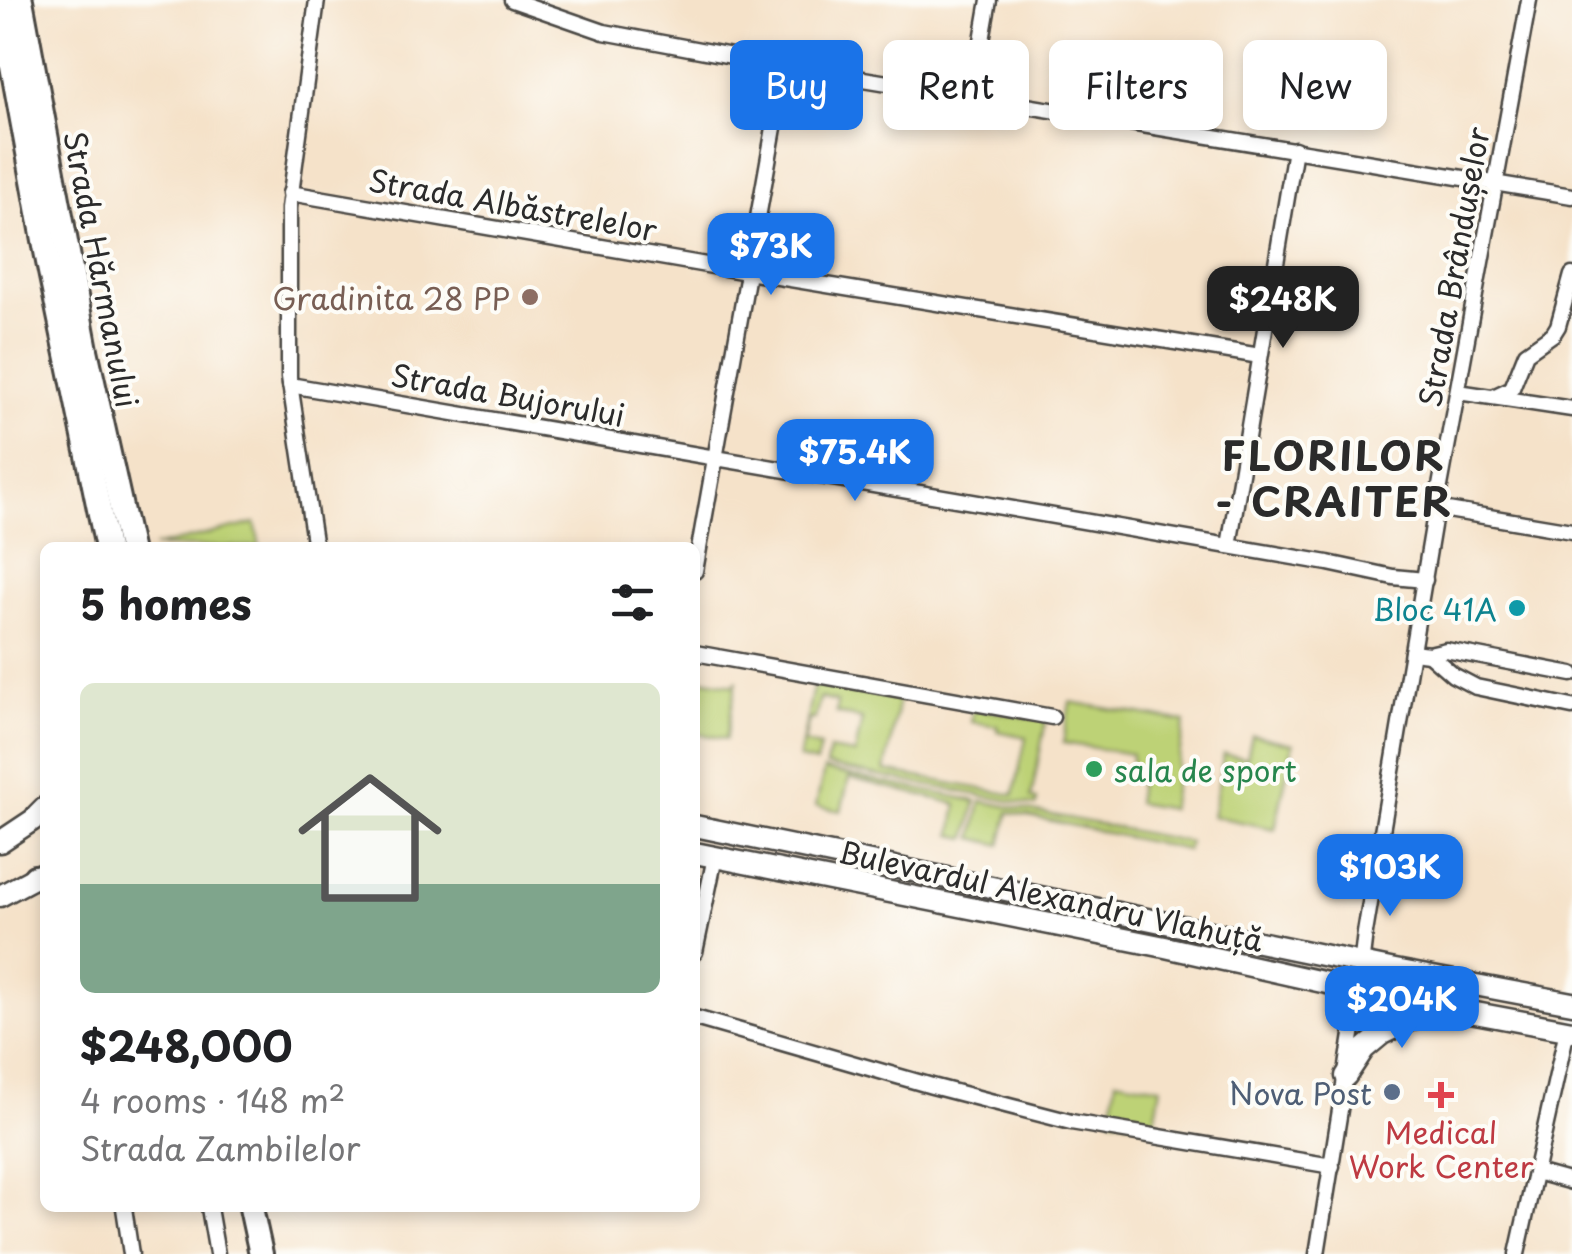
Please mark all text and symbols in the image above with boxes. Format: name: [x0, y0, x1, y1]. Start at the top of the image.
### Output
chip: Buy: [730, 40, 863, 130]
chip: Rent: [883, 40, 1029, 130]
chip: Filters: [1049, 40, 1223, 130]
chip: New: [1243, 40, 1387, 130]
street label: Strada Brândușelor: [1406, 123, 1500, 410]
street label: Strada Hărmanului: [53, 127, 151, 411]
street label: Strada Albăstrelelor: [365, 156, 661, 252]
pin: $73K: [712, 213, 830, 298]
text: $73K: [729, 221, 813, 269]
pin: $248K: [1213, 266, 1353, 351]
text: $248K: [1229, 274, 1337, 322]
place label: Gradinita 28 PP: [272, 275, 510, 320]
marker: Gradinita 28 PP: [519, 286, 541, 308]
street label: Strada Bujorului: [388, 351, 628, 437]
pin: $75.4K: [774, 419, 936, 504]
district label: FLORILOR - CRAITER: [1215, 424, 1453, 531]
text: $75.4K: [799, 427, 911, 475]
text: 5 homes: [80, 571, 252, 634]
icon: filters: [605, 575, 660, 630]
place label: Bloc 41A: [1372, 586, 1497, 631]
marker: Bloc 41A: [1506, 597, 1528, 619]
place label: sala de sport: [1114, 747, 1297, 792]
icon: home: [280, 748, 460, 928]
marker: sala de sport: [1083, 758, 1105, 780]
street label: Bulevardul Alexandru Vlahuță: [835, 828, 1268, 962]
pin: $103K: [1320, 834, 1460, 919]
text: $103K: [1339, 842, 1441, 890]
pin: $204K: [1332, 966, 1472, 1051]
text: $204K: [1347, 974, 1457, 1022]
text: $248,000: [80, 1013, 293, 1076]
place label: Nova Post: [1229, 1070, 1372, 1115]
text: 4 rooms · 148 m²: [80, 1076, 345, 1124]
marker: Nova Post: [1381, 1081, 1403, 1103]
marker: Medical Work Center: [1428, 1082, 1454, 1108]
place label: Medical Work Center: [1349, 1109, 1533, 1188]
text: Strada Zambilelor: [80, 1124, 360, 1172]

